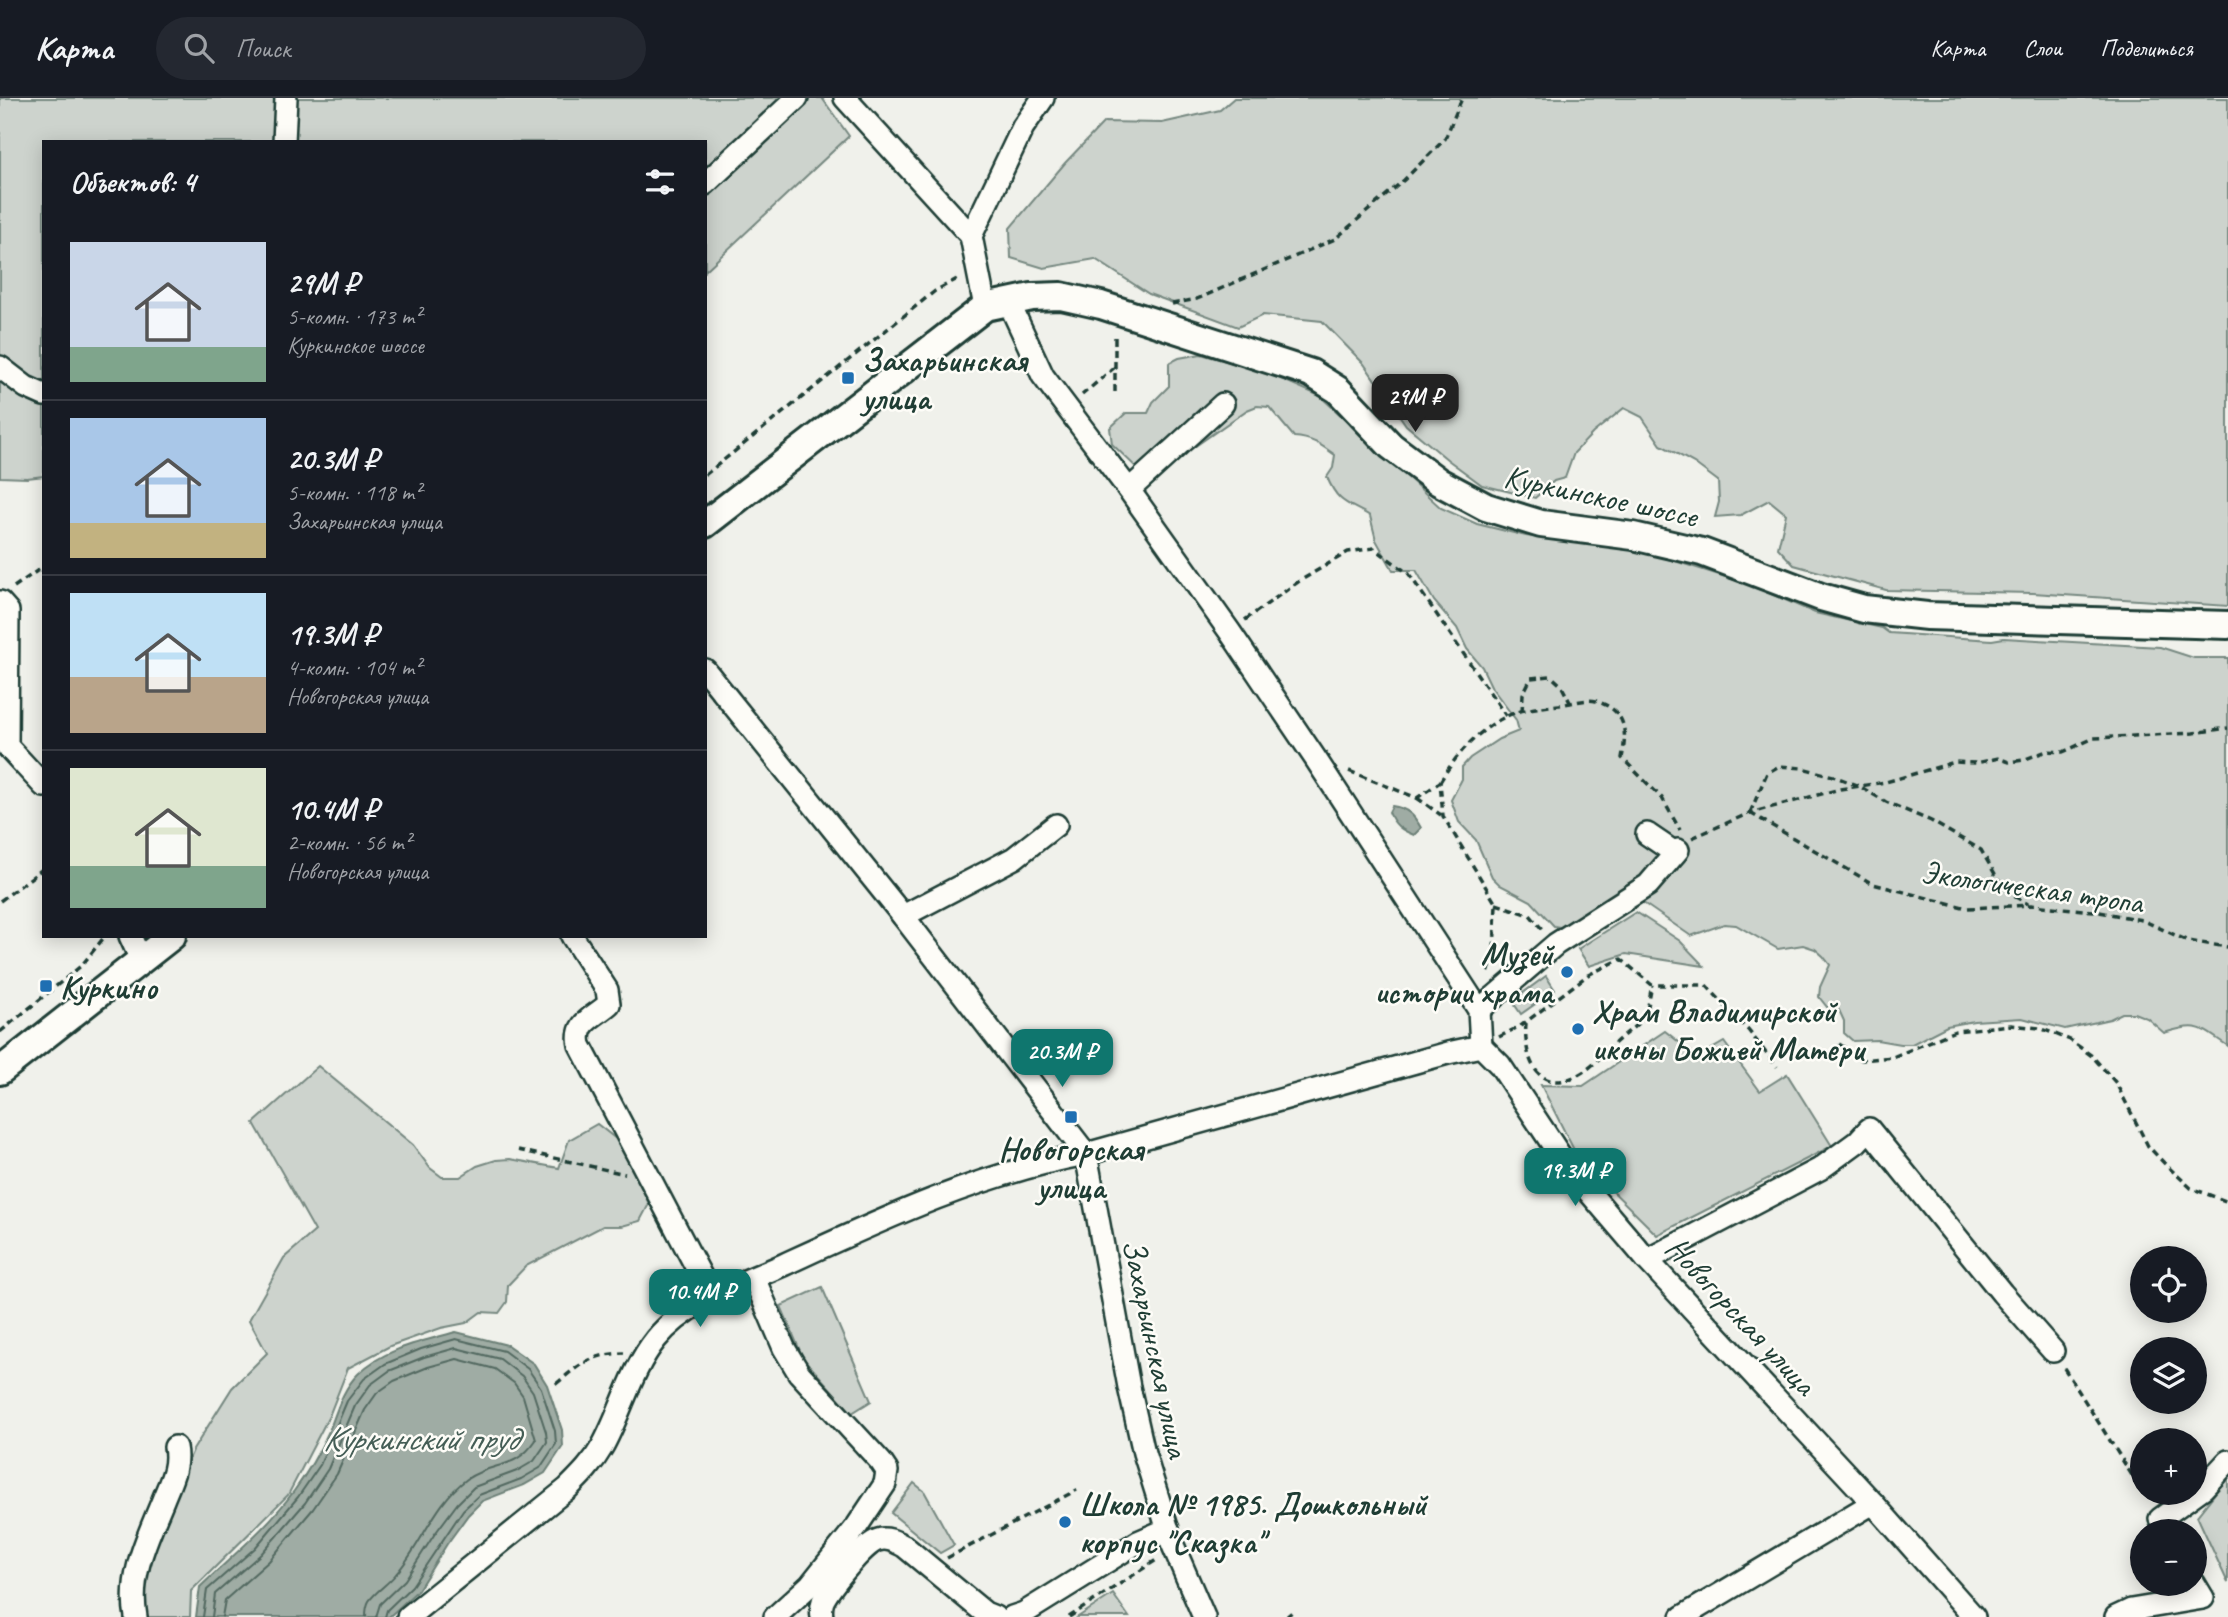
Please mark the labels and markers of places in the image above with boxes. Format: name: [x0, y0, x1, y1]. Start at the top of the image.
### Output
place label: Захарьинская улица: [859, 339, 1029, 419]
marker: Захарьинская улица: [840, 370, 856, 386]
pin: 29M ₽: [1366, 374, 1464, 434]
place label: Музей истории храма: [1374, 933, 1556, 1013]
marker: Музей истории храма: [1559, 964, 1575, 980]
place label: Куркино: [60, 966, 159, 1008]
marker: Куркино: [38, 978, 54, 994]
place label: Храм Владимирской иконы Божией Матери: [1592, 990, 1867, 1070]
marker: Храм Владимирской иконы Божией Матери: [1570, 1021, 1586, 1037]
pin: 20.3M ₽: [997, 1030, 1127, 1089]
marker: Новогорская улица: [1063, 1109, 1079, 1125]
place label: Новогорская улица: [998, 1128, 1146, 1208]
pin: 19.3M ₽: [1510, 1148, 1640, 1208]
pin: 10.4M ₽: [635, 1270, 765, 1329]
place label: Школа № 1985. Дошкольный корпус "Сказка": [1079, 1483, 1429, 1564]
marker: Школа № 1985. Дошкольный корпус "Сказка": [1057, 1514, 1073, 1530]

